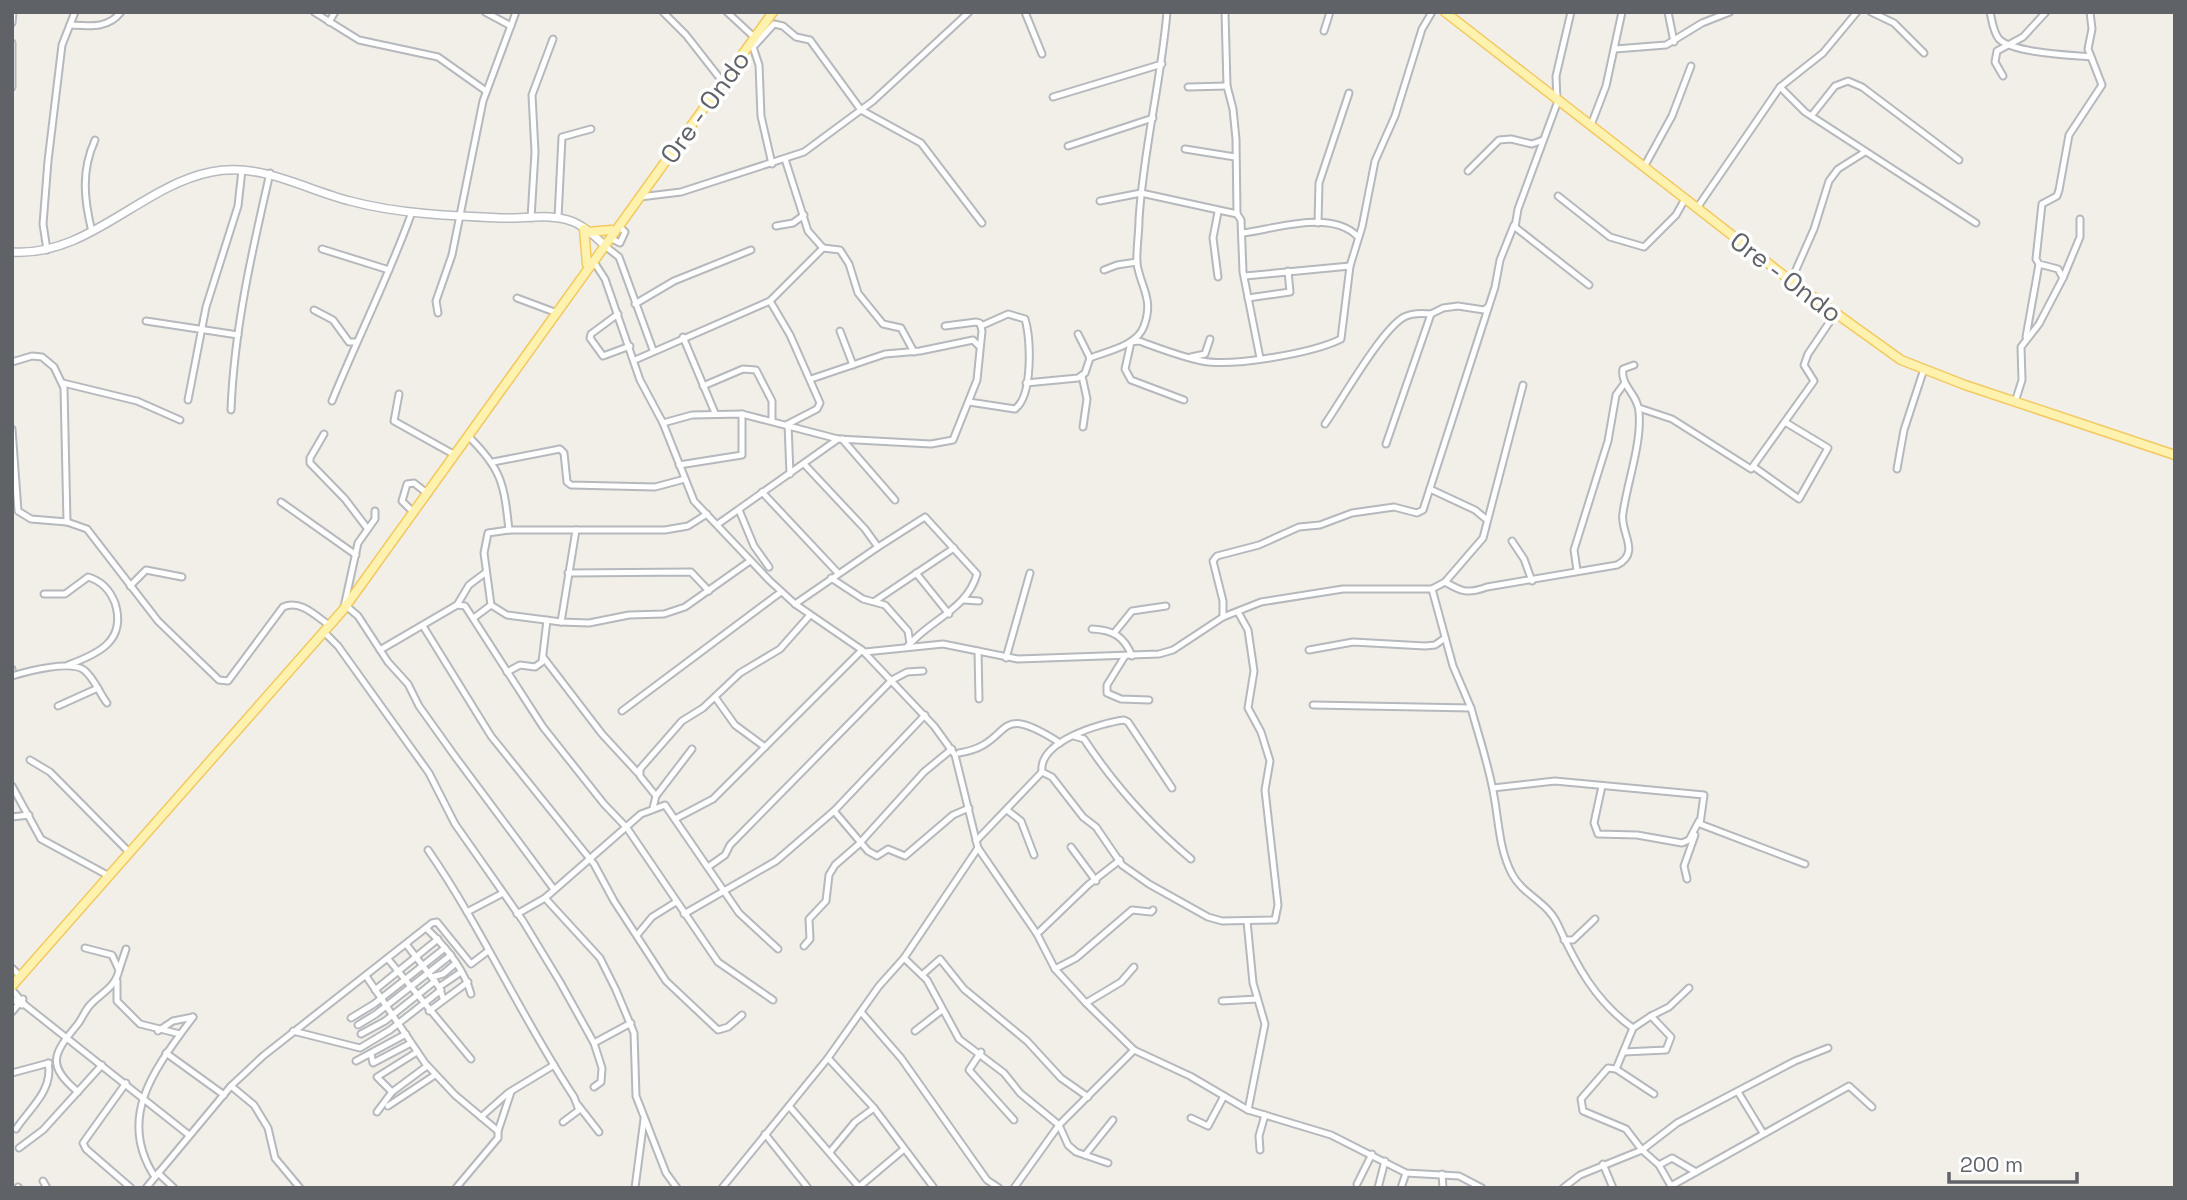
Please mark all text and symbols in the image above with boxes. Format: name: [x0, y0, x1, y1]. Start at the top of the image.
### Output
street label: Ore - Ondo: [652, 44, 758, 170]
street label: Ore - Ondo: [1723, 224, 1849, 330]
scale bar: [1949, 1140, 2077, 1184]
text: 200 m: [1960, 1151, 2023, 1178]

